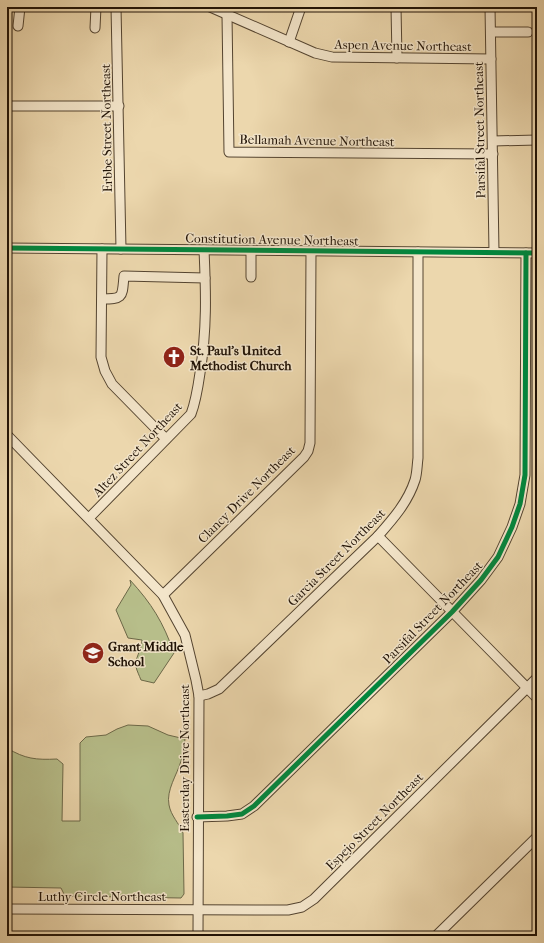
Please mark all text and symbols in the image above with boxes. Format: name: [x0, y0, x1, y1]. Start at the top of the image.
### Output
street label: Aspen Avenue Northeast: [333, 37, 472, 54]
street label: Parsifal Street Northeast: [471, 61, 488, 199]
street label: Erbbe Street Northeast: [98, 63, 115, 193]
street label: Bellamah Avenue Northeast: [239, 132, 395, 149]
street label: Constitution Avenue Northeast: [185, 230, 359, 249]
place label: St. Paul's United Methodist Church: [189, 343, 292, 373]
church icon: St. Paul's United Methodist Church: [161, 344, 187, 370]
street label: Altez Street Northeast: [89, 399, 185, 501]
street label: Clancy Drive Northeast: [195, 442, 298, 546]
street label: Garcia Street Northeast: [285, 505, 388, 609]
street label: Parsifal Street Northeast: [379, 558, 486, 667]
place label: Grant Middle School: [108, 639, 184, 669]
school or university icon: Grant Middle School: [80, 640, 106, 666]
street label: Easterday Drive Northeast: [177, 684, 192, 832]
street label: Espejo Street Northeast: [323, 769, 426, 873]
street label: Luthy Circle Northeast: [38, 889, 166, 904]

